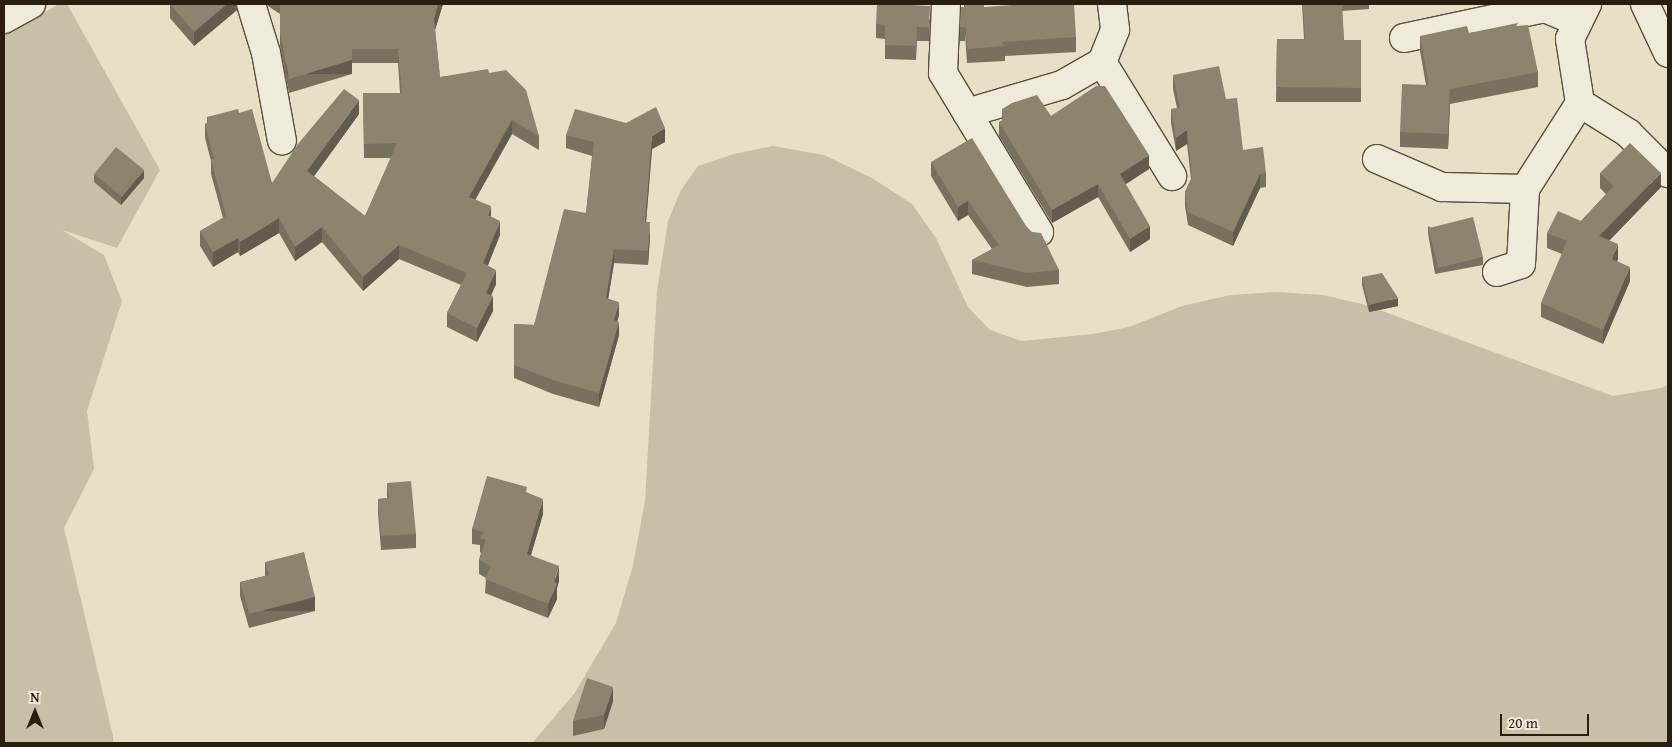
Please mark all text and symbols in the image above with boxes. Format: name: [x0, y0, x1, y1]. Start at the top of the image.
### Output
north arrow: [10, 687, 60, 737]
text: N: [30, 687, 40, 707]
scale bar: [1502, 704, 1591, 736]
text: 20 m: [1508, 712, 1538, 733]

